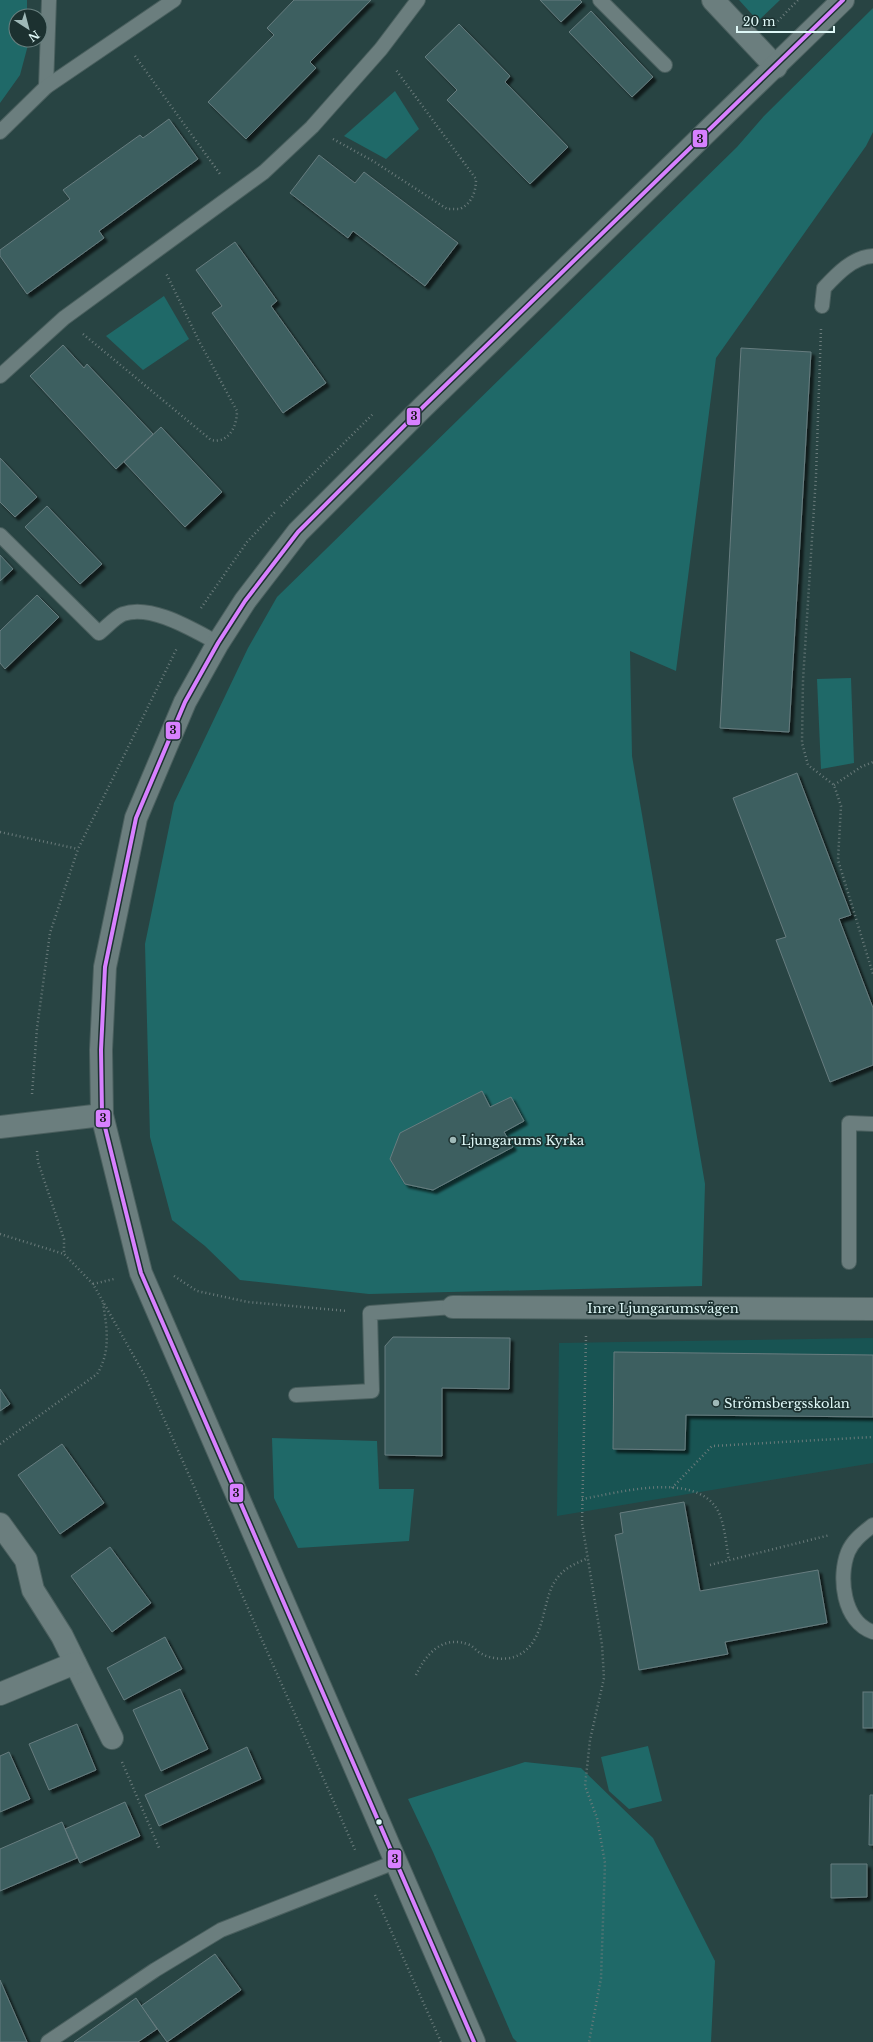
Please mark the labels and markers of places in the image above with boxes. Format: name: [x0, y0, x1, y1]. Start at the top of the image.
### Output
place label: Ljungarums Kyrka: [461, 1132, 585, 1149]
marker: Ljungarums Kyrka: [448, 1135, 458, 1145]
place label: Strömsbergsskolan: [724, 1395, 850, 1412]
marker: Strömsbergsskolan: [711, 1398, 721, 1408]
unlabelled marker: [374, 1817, 384, 1827]

